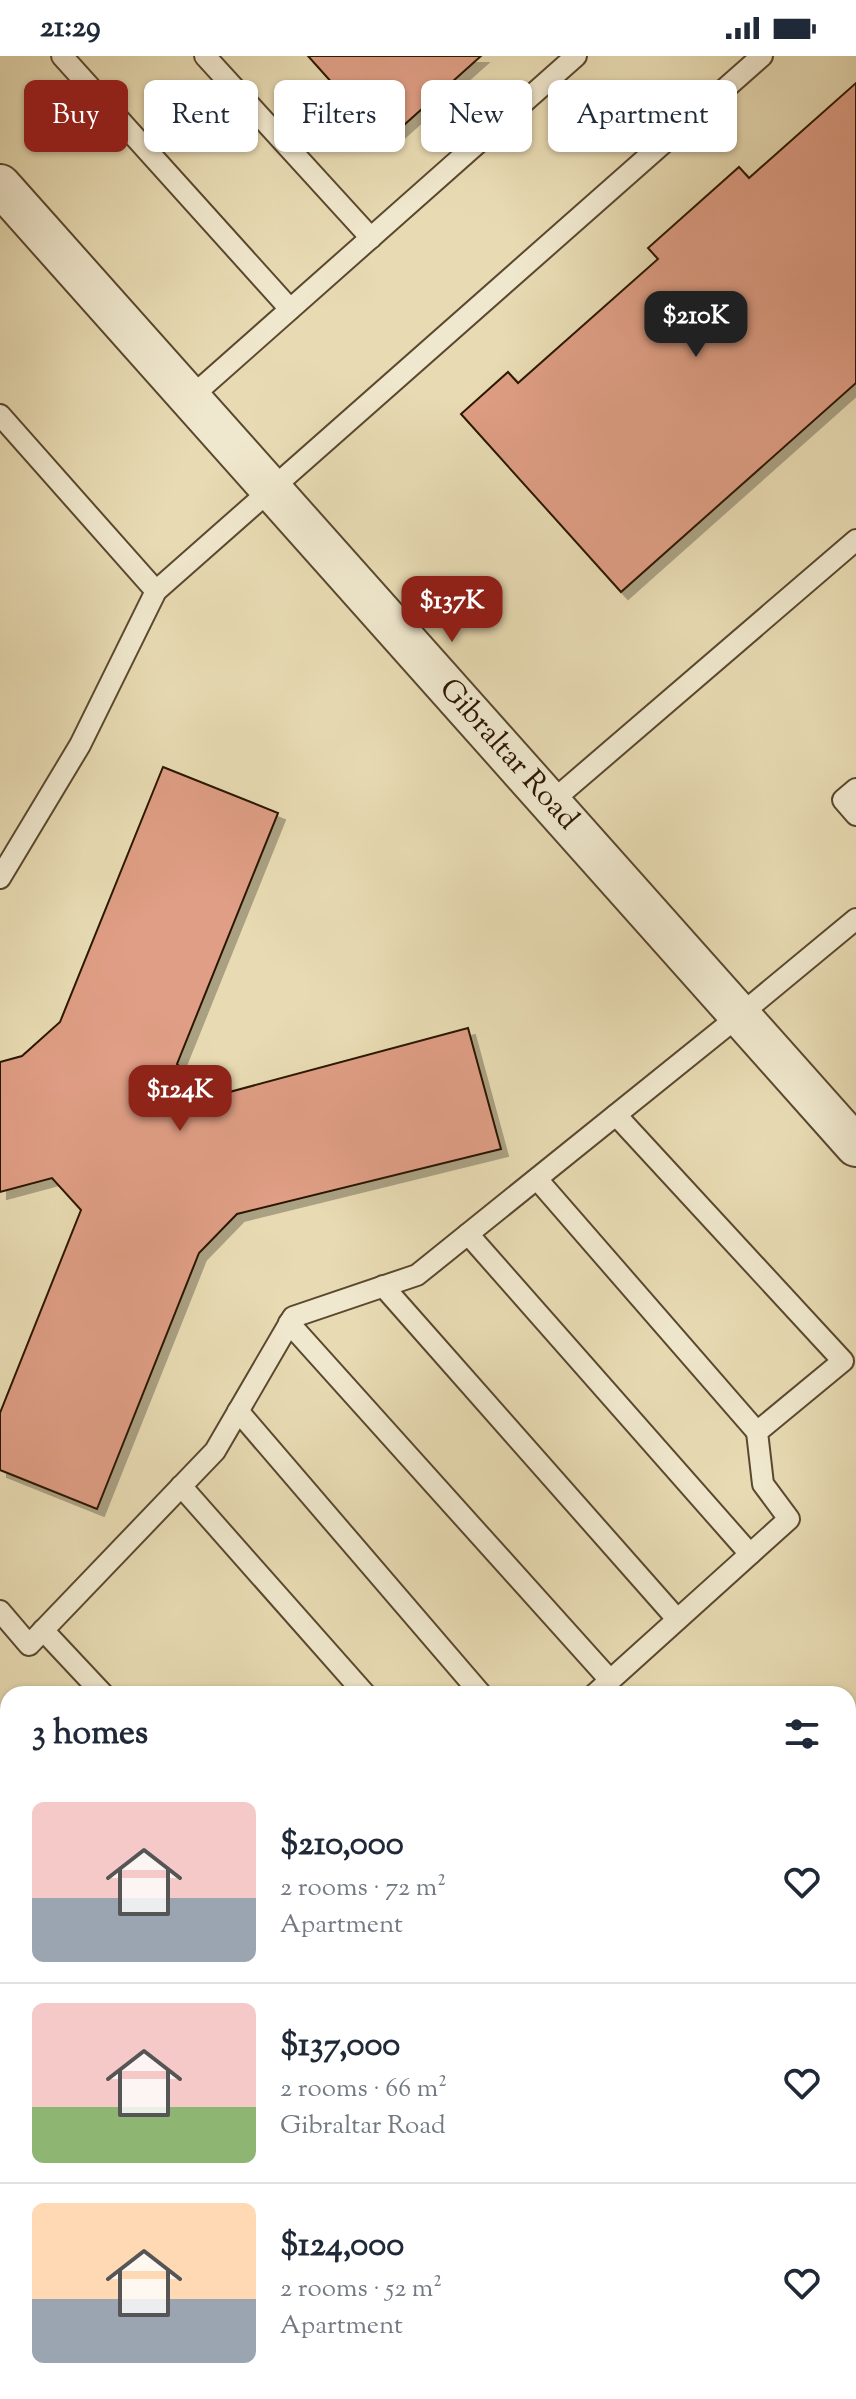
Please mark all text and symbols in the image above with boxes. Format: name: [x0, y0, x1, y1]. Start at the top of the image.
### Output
text: 21:29: [40, 7, 101, 50]
chip: Buy: [24, 80, 128, 152]
chip: Rent: [144, 80, 258, 152]
chip: Filters: [274, 80, 405, 152]
chip: New: [421, 80, 532, 152]
chip: Apartment: [548, 80, 737, 152]
pin: $210K: [640, 291, 752, 359]
text: $210K: [662, 298, 730, 335]
pin: $137K: [396, 576, 508, 644]
text: $137K: [419, 583, 485, 620]
street label: Gibraltar Road: [428, 670, 588, 840]
pin: $124K: [124, 1065, 236, 1133]
text: $124K: [147, 1072, 213, 1109]
text: 3 homes: [32, 1710, 148, 1759]
icon: filters: [780, 1712, 824, 1756]
text: $210,000: [280, 1821, 404, 1870]
icon: home: [96, 1834, 192, 1930]
icon: heart: [780, 1860, 824, 1904]
text: 2 rooms · 72 m²: [280, 1870, 446, 1907]
text: Apartment: [280, 1907, 403, 1944]
text: $137,000: [280, 2022, 400, 2071]
icon: home: [96, 2035, 192, 2131]
icon: heart: [780, 2061, 824, 2105]
text: 2 rooms · 66 m²: [280, 2071, 447, 2108]
text: Gibraltar Road: [280, 2108, 446, 2145]
text: $124,000: [280, 2222, 404, 2271]
icon: home: [96, 2235, 192, 2331]
icon: heart: [780, 2261, 824, 2305]
text: 2 rooms · 52 m²: [280, 2271, 442, 2308]
text: Apartment: [280, 2308, 403, 2345]

